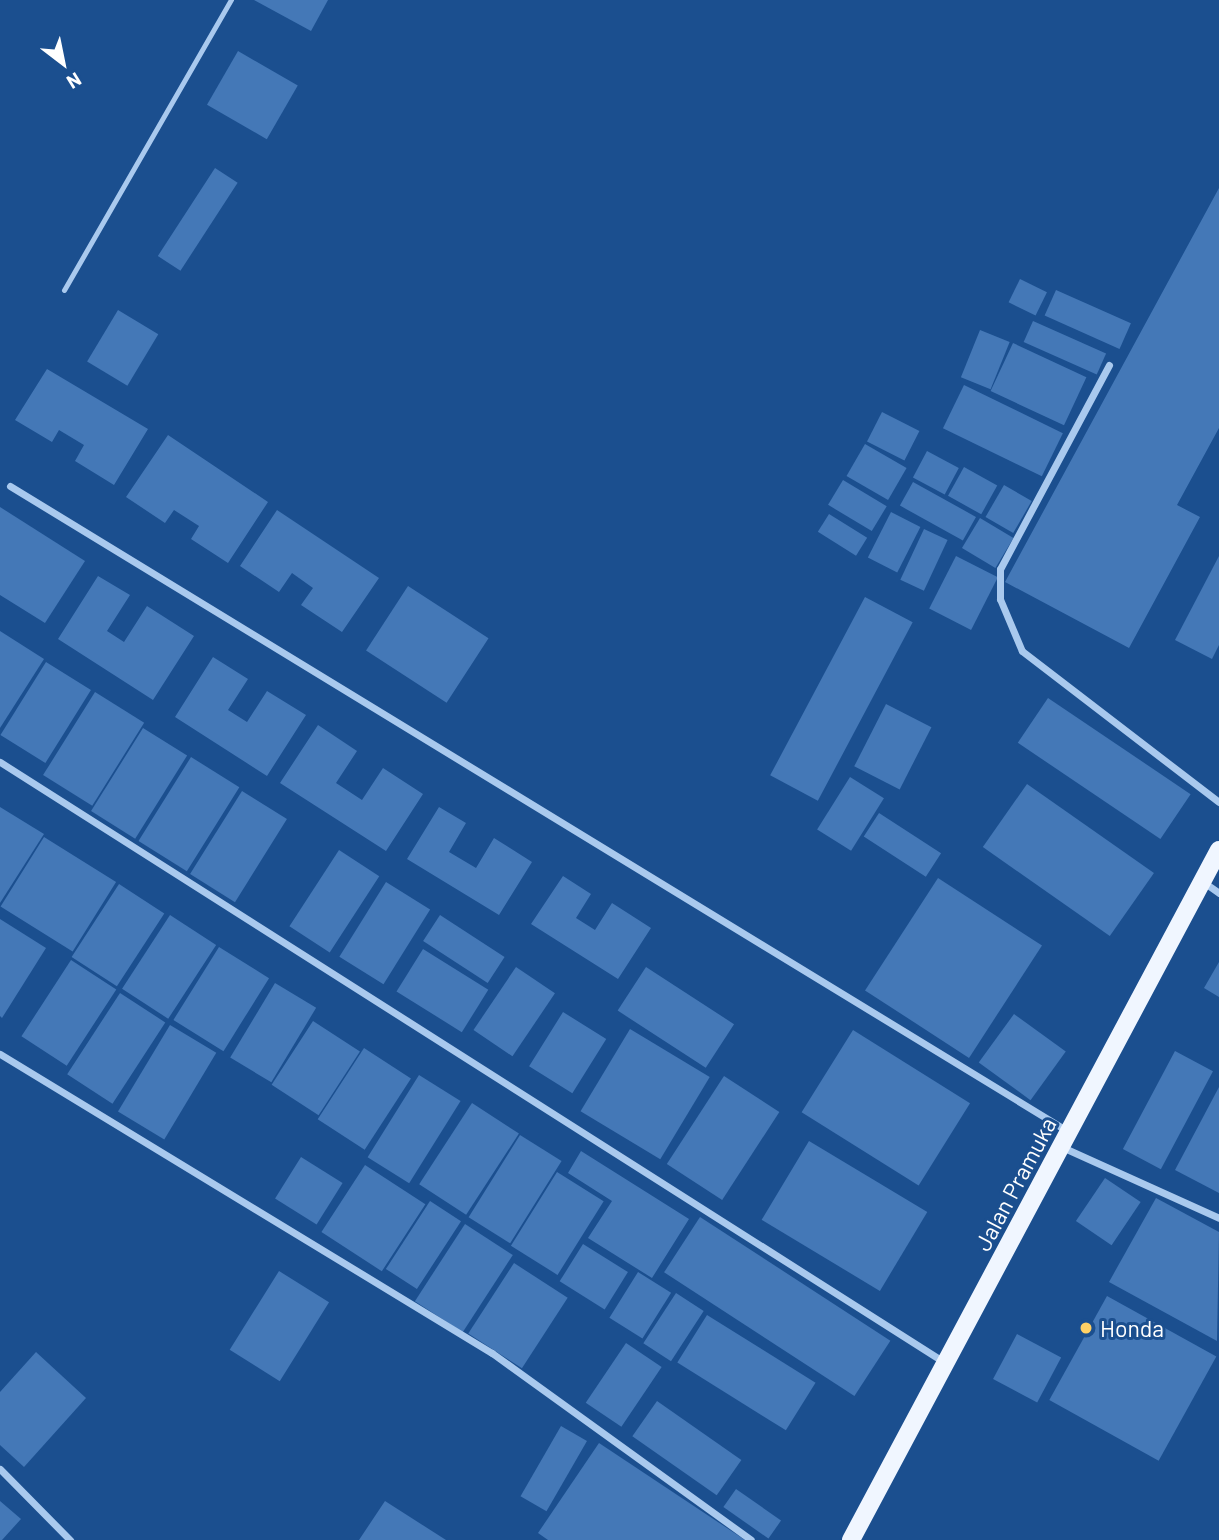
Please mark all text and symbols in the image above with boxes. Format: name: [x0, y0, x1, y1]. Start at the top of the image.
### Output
north arrow: [28, 28, 98, 98]
text: N: [63, 68, 86, 94]
street label: Jalan Pramuka: [968, 1113, 1062, 1255]
place label: Honda: [1100, 1314, 1164, 1342]
marker: Honda: [1078, 1320, 1094, 1336]

